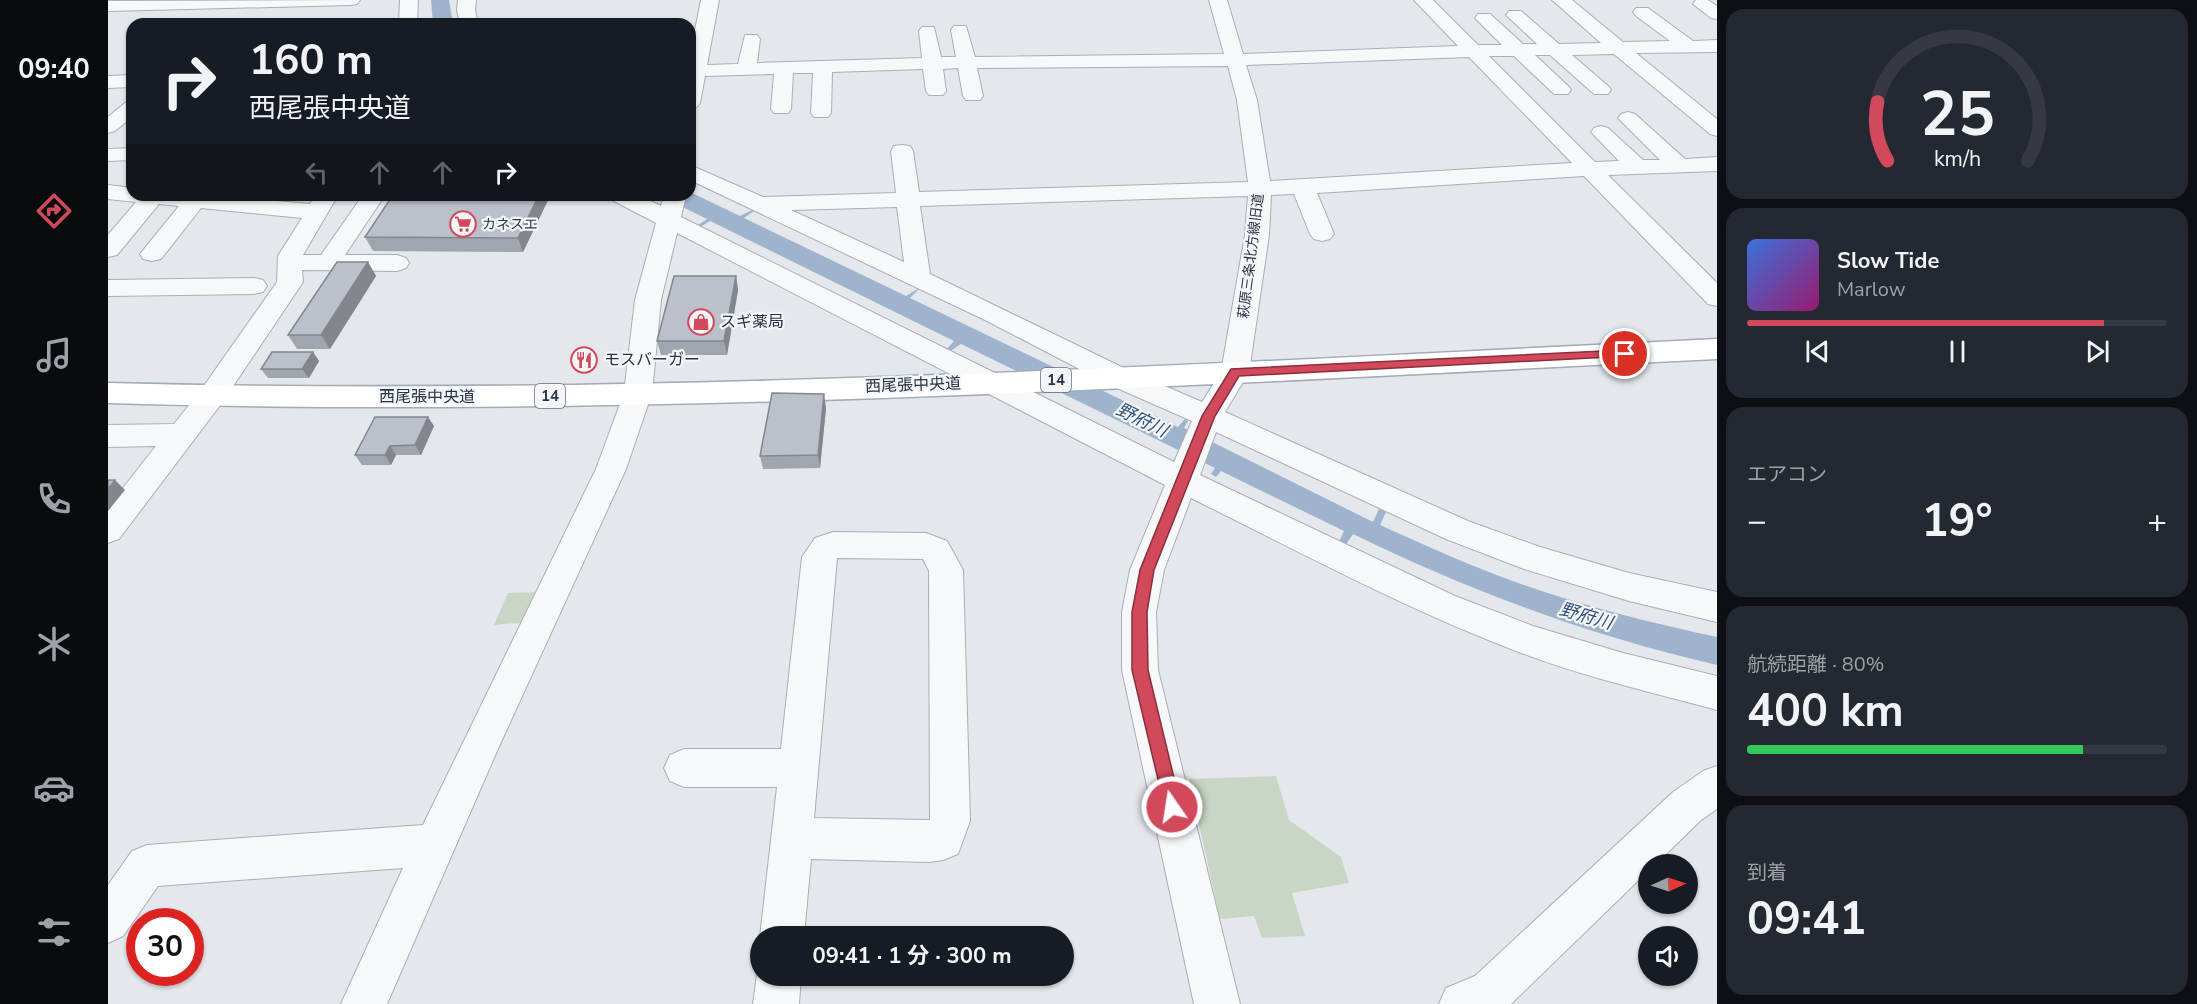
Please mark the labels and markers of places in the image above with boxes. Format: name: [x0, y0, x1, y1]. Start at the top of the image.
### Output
supermarket icon: カネスエ: [448, 209, 478, 239]
place label: カネスエ: [482, 215, 538, 234]
shop icon: スギ薬局: [686, 307, 716, 337]
place label: スギ薬局: [720, 311, 784, 333]
pin: [1599, 328, 1650, 379]
restaurant icon: モスバーガー: [569, 345, 599, 375]
place label: モスバーガー: [604, 349, 700, 371]

